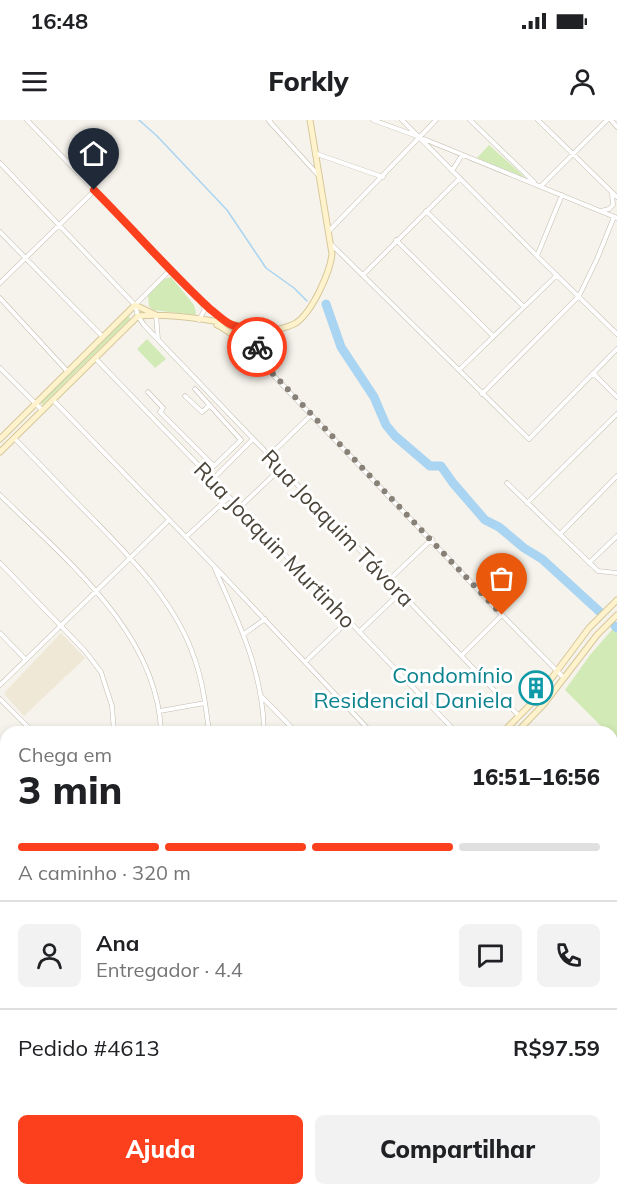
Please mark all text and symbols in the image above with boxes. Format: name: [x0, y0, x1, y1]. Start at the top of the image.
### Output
text: 16:48: [30, 7, 88, 35]
text: Forkly: [268, 64, 349, 98]
icon: menu: [18, 65, 51, 98]
icon: person: [566, 65, 599, 98]
pin: [68, 128, 119, 190]
icon: home: [77, 137, 110, 170]
courier: [227, 317, 287, 377]
icon: bike: [241, 331, 274, 364]
street label: Rua Joaquim Távora: [256, 444, 420, 612]
street label: Rua Joaquin Murtinho: [188, 456, 362, 634]
pin: [476, 553, 527, 615]
icon: bag: [485, 562, 518, 595]
place label: Condomínio Residencial Daniela: [313, 661, 513, 714]
building icon: Condomínio Residencial Daniela: [518, 670, 554, 706]
text: Chega em: [18, 742, 112, 767]
text: 16:51–16:56: [472, 763, 600, 791]
text: 3 min: [18, 765, 123, 814]
text: A caminho · 320 m: [18, 860, 191, 885]
button: person: [18, 924, 81, 987]
button: chat: [459, 924, 522, 987]
button: phone: [537, 924, 600, 987]
text: Ana: [96, 929, 139, 957]
text: Entregador · 4.4: [96, 957, 243, 982]
text: Pedido #4613: [18, 1034, 160, 1062]
text: R$97.59: [513, 1034, 600, 1062]
button: Ajuda: [18, 1115, 303, 1184]
button: Compartilhar: [315, 1115, 600, 1184]

